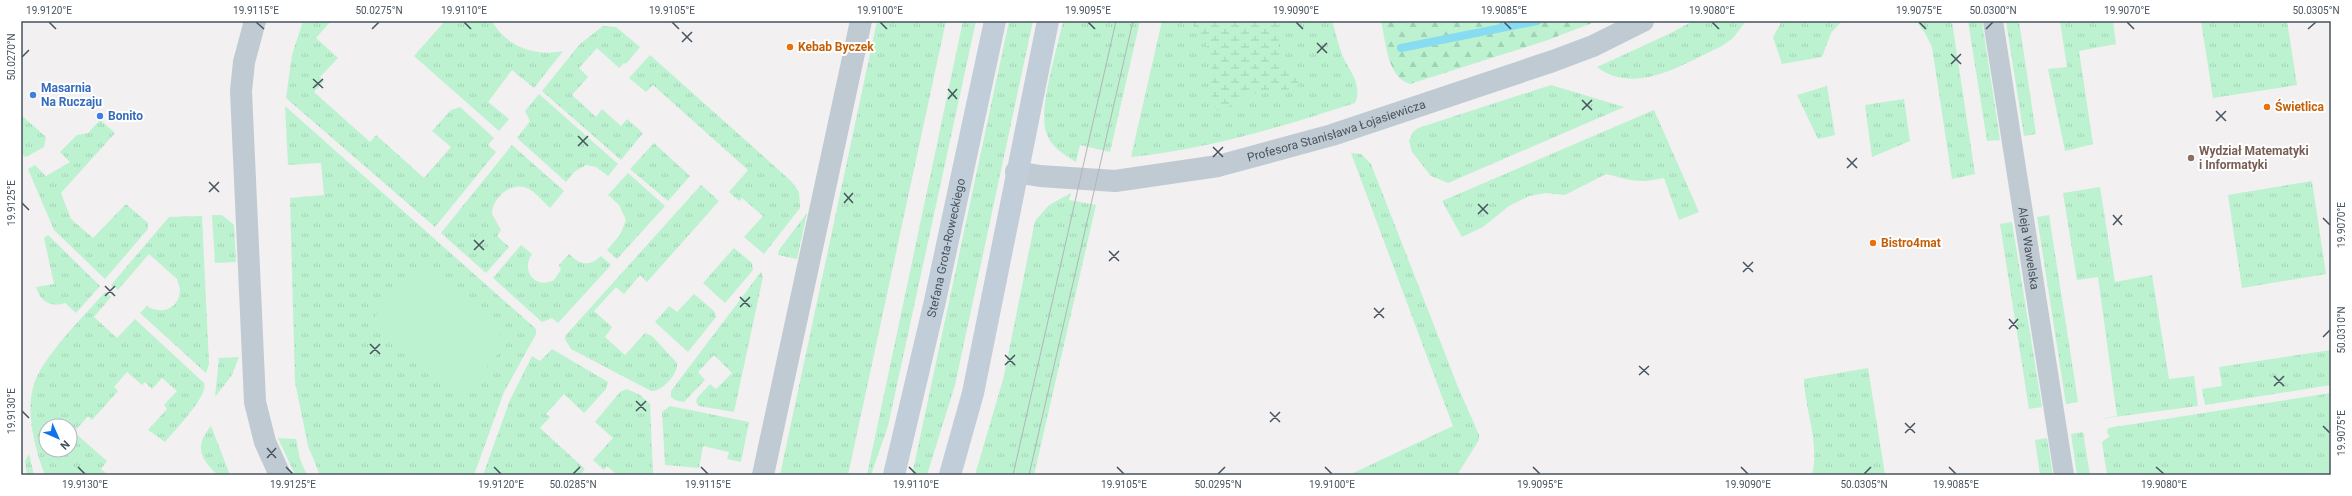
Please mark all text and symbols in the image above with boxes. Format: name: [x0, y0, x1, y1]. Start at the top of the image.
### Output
text: 19.9120°E: [26, 5, 72, 16]
text: 19.9115°E: [233, 5, 279, 16]
text: 50.0275°N: [355, 5, 403, 16]
text: 19.9110°E: [441, 5, 487, 16]
text: 19.9105°E: [649, 5, 695, 16]
text: 19.9100°E: [857, 5, 903, 16]
text: 19.9095°E: [1065, 5, 1111, 16]
text: 19.9090°E: [1273, 5, 1319, 16]
text: 19.9085°E: [1481, 5, 1527, 16]
text: 19.9080°E: [1689, 5, 1735, 16]
text: 19.9075°E: [1896, 5, 1942, 16]
text: 50.0300°N: [1969, 5, 2017, 16]
text: 19.9070°E: [2104, 5, 2150, 16]
text: 50.0305°N: [2292, 5, 2340, 16]
text: 50.0270°N: [6, 33, 17, 81]
place label: Kebab Byczek: [798, 40, 874, 54]
marker: Kebab Byczek: [785, 42, 795, 52]
place label: Masarnia Na Ruczaju: [41, 81, 102, 109]
marker: Masarnia Na Ruczaju: [28, 90, 38, 100]
street label: Profesora Stanisława Łojasiewicza: [1246, 97, 1427, 165]
place label: Świetlica: [2275, 99, 2325, 114]
marker: Świetlica: [2262, 102, 2272, 112]
place label: Bonito: [108, 109, 143, 123]
marker: Bonito: [95, 111, 105, 121]
place label: Wydział Matematyki i Informatyki: [2199, 144, 2309, 172]
marker: Wydział Matematyki i Informatyki: [2186, 153, 2196, 163]
street label: Stefana Grota-Roweckiego: [924, 177, 968, 319]
text: 19.9125°E: [6, 180, 17, 226]
text: 19.9070°E: [2336, 202, 2347, 248]
street label: Aleja Wawelska: [2015, 206, 2042, 291]
place label: Bistro4mat: [1881, 236, 1941, 250]
marker: Bistro4mat: [1868, 238, 1878, 248]
text: 50.0310°N: [2336, 306, 2347, 354]
text: 19.9130°E: [6, 388, 17, 434]
text: 19.9075°E: [2336, 410, 2347, 456]
north arrow: [38, 418, 78, 458]
text: N: [57, 437, 72, 452]
text: 19.9130°E: [62, 479, 108, 490]
text: 19.9125°E: [270, 479, 316, 490]
text: 19.9120°E: [478, 479, 524, 490]
text: 50.0285°N: [549, 479, 597, 490]
text: 19.9115°E: [685, 479, 731, 490]
text: 19.9110°E: [893, 479, 939, 490]
text: 19.9105°E: [1101, 479, 1147, 490]
text: 50.0295°N: [1194, 479, 1242, 490]
text: 19.9100°E: [1309, 479, 1355, 490]
text: 19.9095°E: [1517, 479, 1563, 490]
text: 19.9090°E: [1725, 479, 1771, 490]
text: 50.0305°N: [1840, 479, 1888, 490]
text: 19.9085°E: [1933, 479, 1979, 490]
text: 19.9080°E: [2141, 479, 2187, 490]

